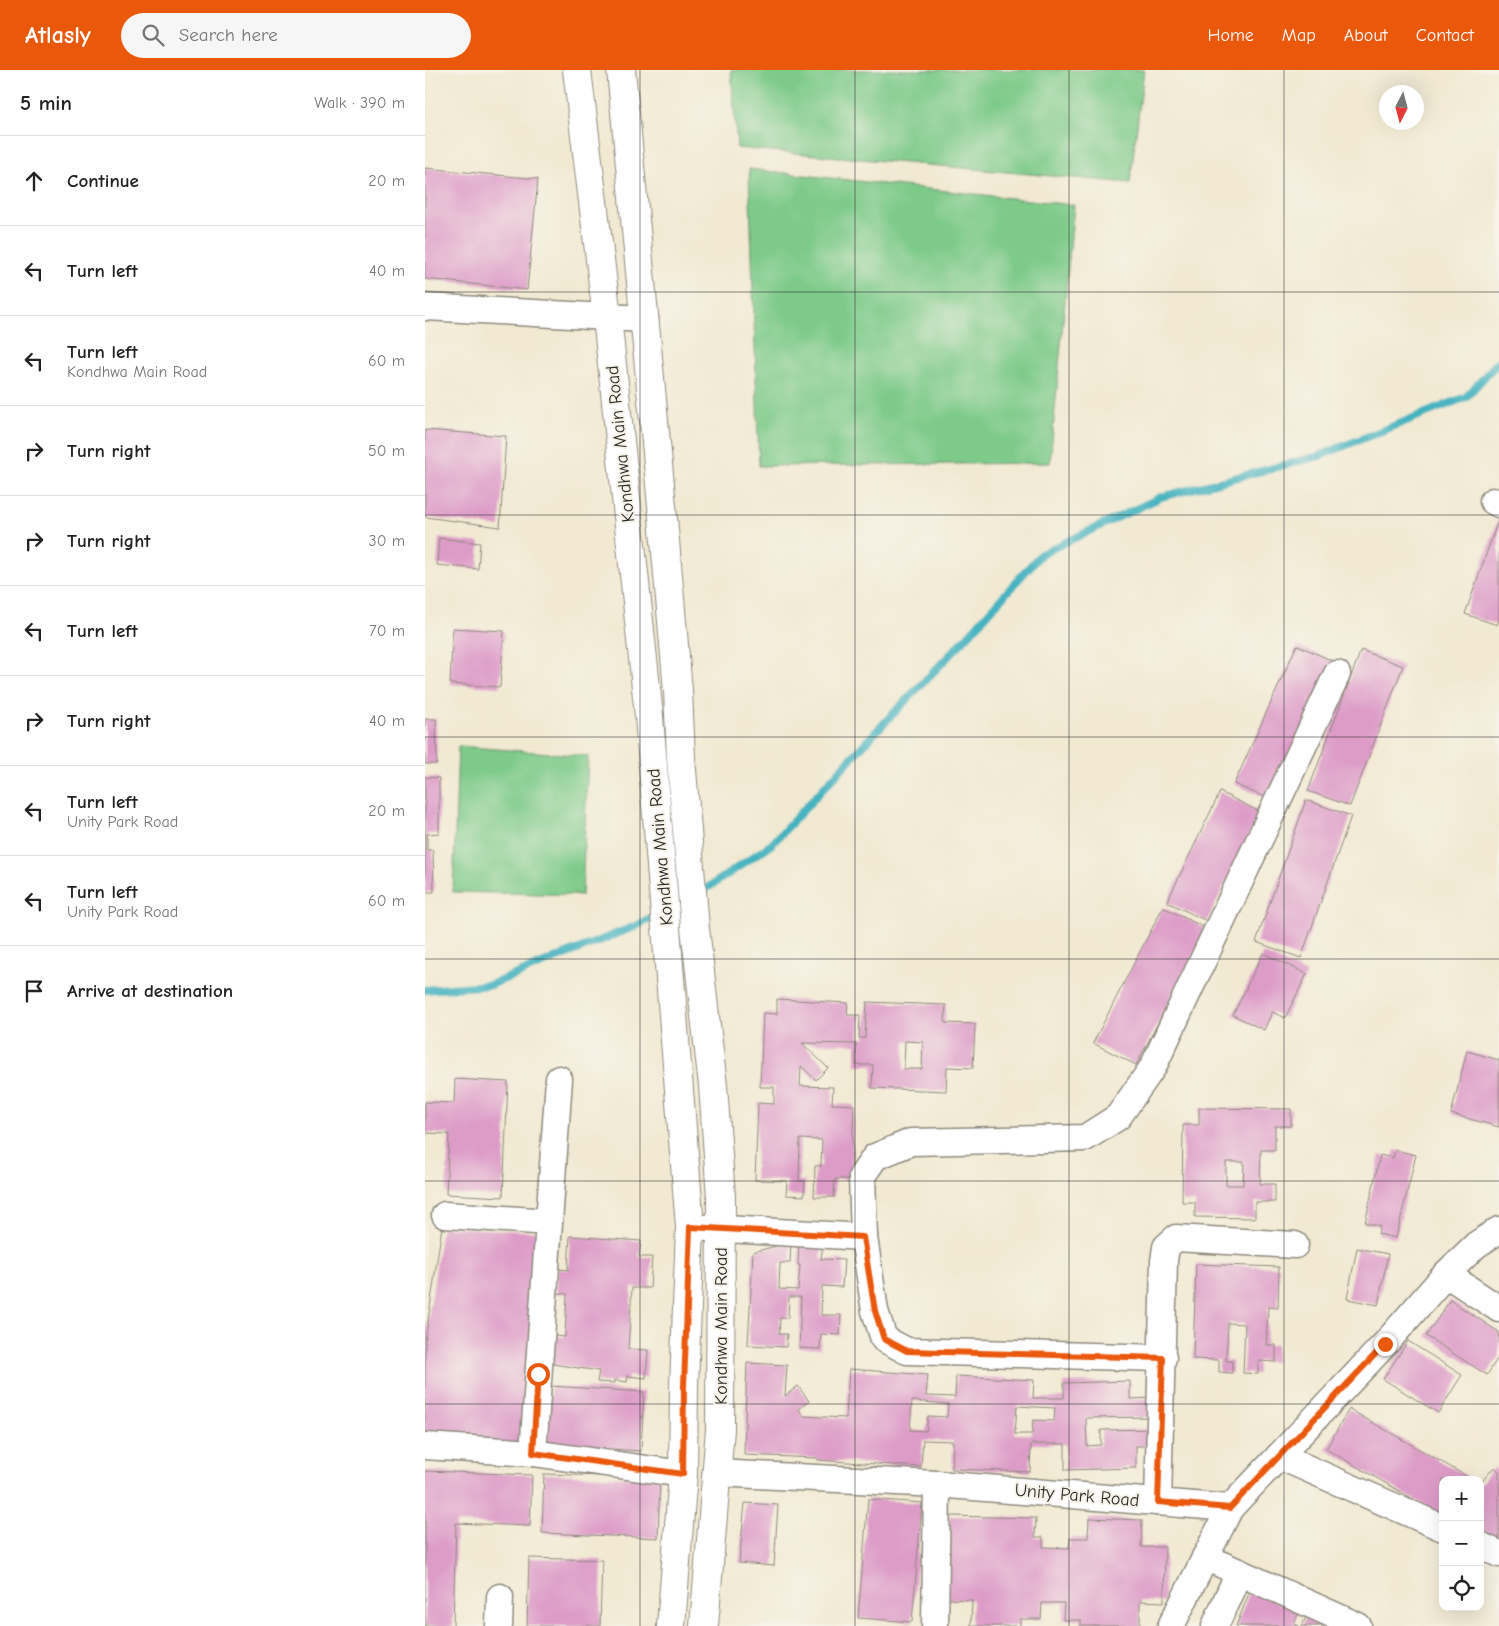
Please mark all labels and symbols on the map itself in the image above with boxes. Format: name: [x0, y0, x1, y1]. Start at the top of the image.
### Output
north arrow: [1379, 85, 1424, 130]
street label: Kondhwa Main Road: [602, 364, 639, 524]
street label: Kondhwa Main Road: [643, 767, 678, 926]
street label: Kondhwa Main Road: [711, 1247, 732, 1405]
route end: [1374, 1333, 1397, 1356]
route start: [527, 1363, 550, 1386]
street label: Unity Park Road: [1014, 1480, 1140, 1511]

